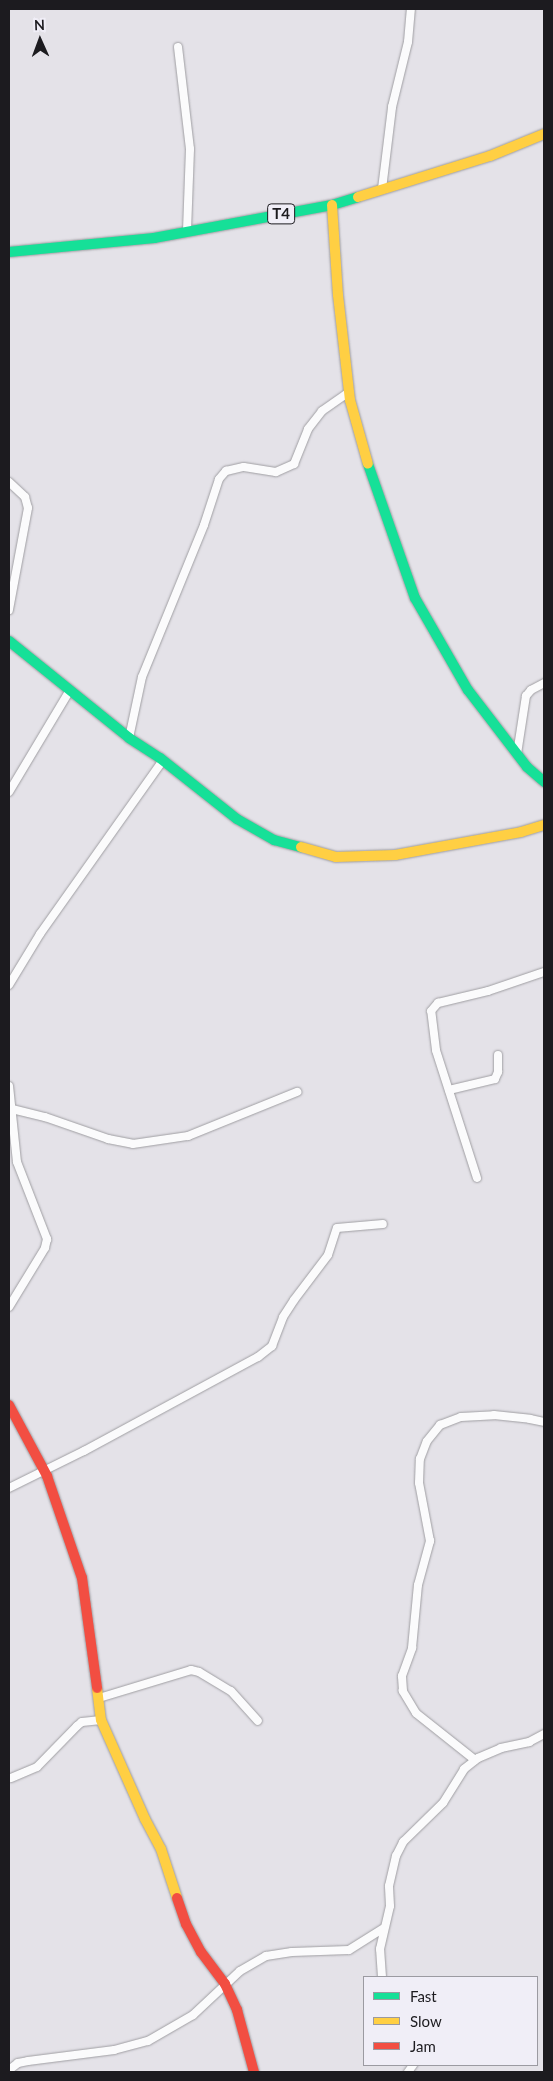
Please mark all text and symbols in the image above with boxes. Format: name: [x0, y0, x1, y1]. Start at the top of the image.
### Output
north arrow: [15, 15, 65, 65]
text: N: [34, 16, 45, 33]
road number: T4: [266, 202, 296, 226]
legend: [363, 1976, 538, 2066]
text: Fast: [410, 1987, 437, 2005]
text: Slow: [410, 2012, 442, 2030]
text: Jam: [410, 2037, 436, 2055]

